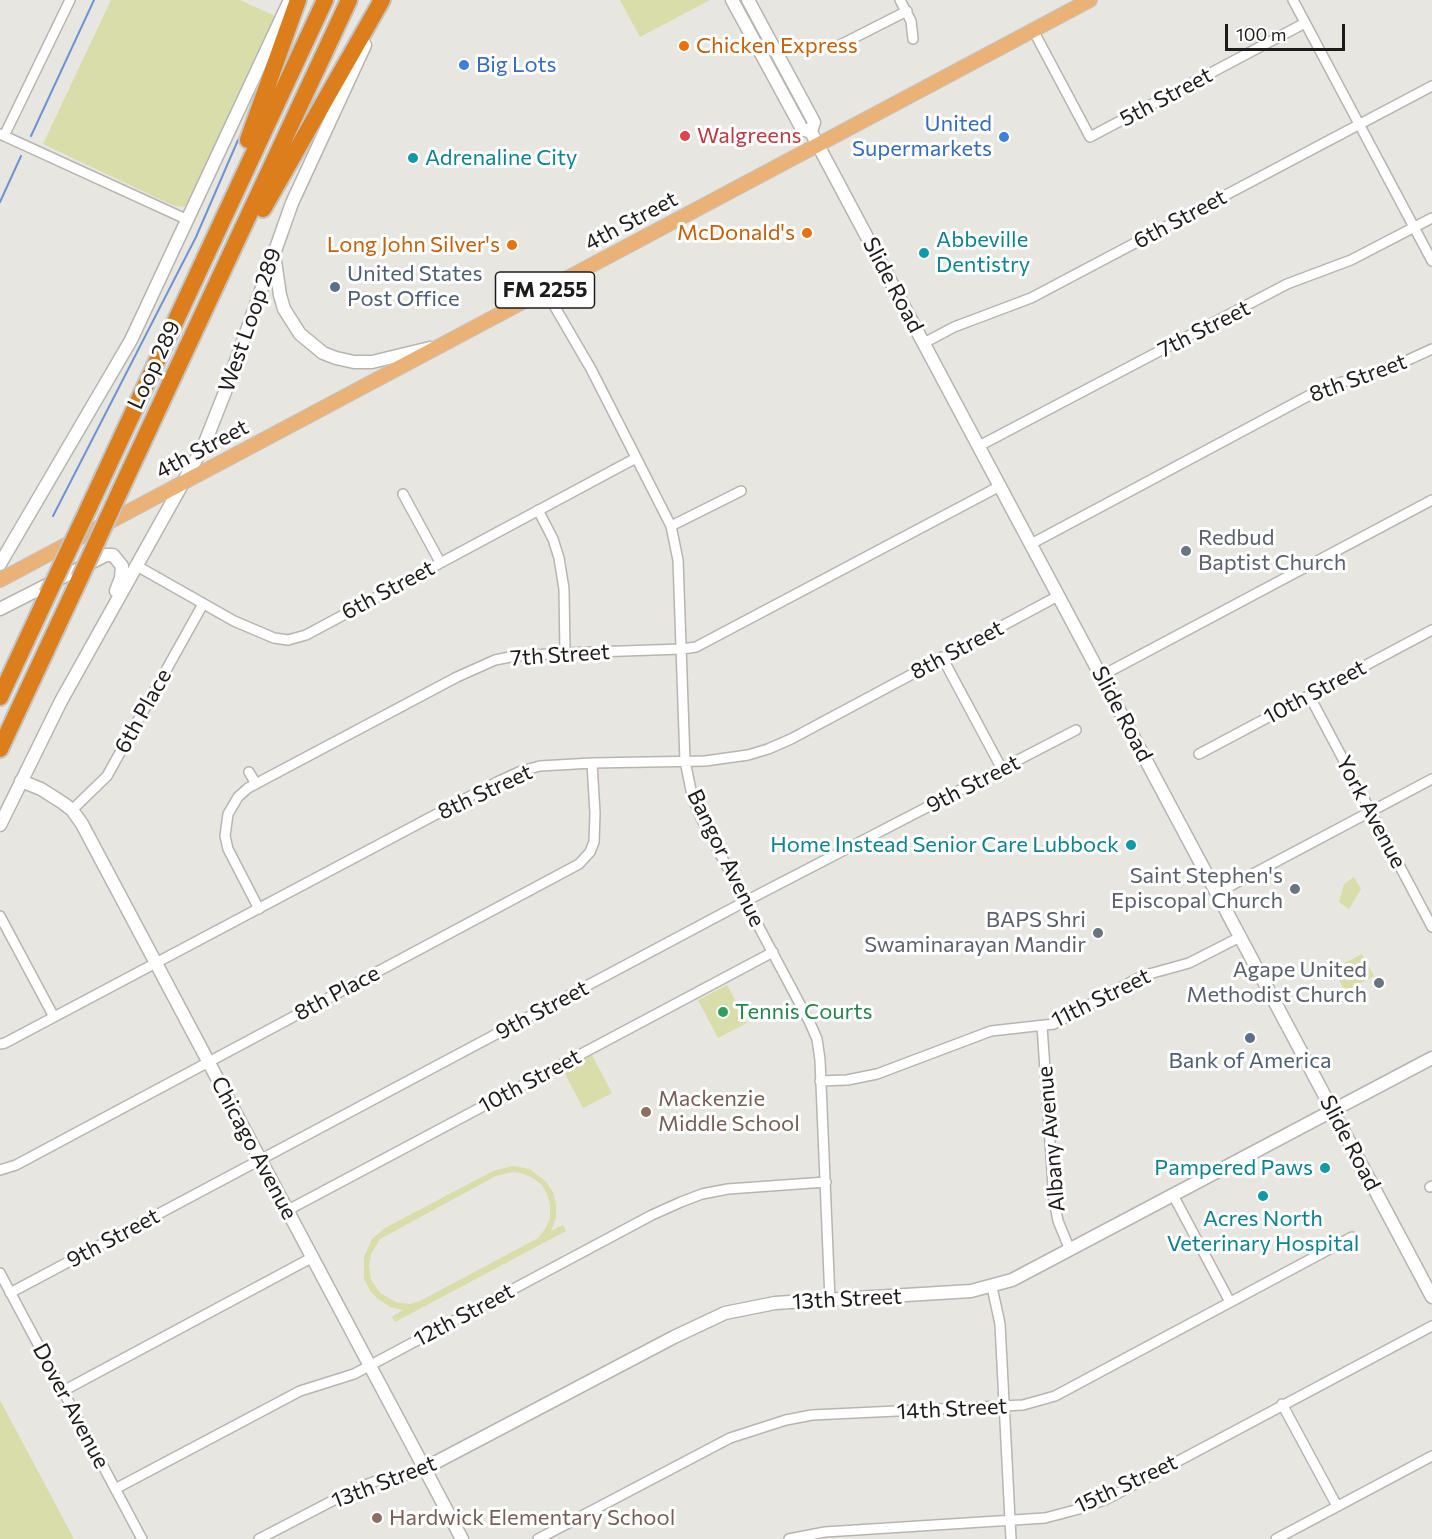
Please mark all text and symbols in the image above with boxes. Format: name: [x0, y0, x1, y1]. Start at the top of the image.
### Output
scale bar: [1228, 12, 1348, 50]
text: 100 m: [1236, 23, 1286, 45]
place label: Chicken Express: [696, 33, 858, 59]
marker: Chicken Express: [677, 39, 691, 53]
place label: Big Lots: [476, 52, 557, 78]
marker: Big Lots: [457, 58, 471, 72]
street label: 5th Street: [1115, 62, 1217, 132]
place label: United Supermarkets: [852, 111, 992, 162]
place label: Walgreens: [697, 123, 802, 149]
marker: Walgreens: [678, 129, 692, 143]
marker: United Supermarkets: [997, 130, 1011, 144]
place label: Adrenaline City: [425, 145, 577, 171]
marker: Adrenaline City: [406, 151, 420, 165]
street label: 6th Street: [1129, 184, 1231, 254]
street label: 4th Street: [580, 186, 682, 256]
place label: McDonald's: [677, 220, 795, 246]
marker: McDonald's: [800, 226, 814, 240]
place label: Abbeville Dentistry: [936, 227, 1030, 278]
place label: Long John Silver's: [327, 232, 500, 258]
street label: Slide Road: [857, 233, 929, 337]
marker: Long John Silver's: [505, 238, 519, 252]
street label: West Loop 289: [213, 244, 287, 396]
marker: Abbeville Dentistry: [917, 246, 931, 260]
place label: United States Post Office: [347, 261, 482, 312]
road number: FM 2255: [496, 272, 594, 308]
marker: United States Post Office: [328, 280, 342, 294]
street label: 7th Street: [1154, 295, 1254, 363]
street label: Loop 289: [122, 316, 186, 414]
street label: 8th Street: [1306, 348, 1410, 408]
street label: 4th Street: [151, 414, 253, 484]
place label: Redbud Baptist Church: [1198, 525, 1346, 576]
marker: Redbud Baptist Church: [1179, 544, 1193, 558]
street label: 6th Street: [337, 555, 439, 625]
street label: 8th Street: [906, 615, 1008, 685]
street label: 7th Street: [509, 638, 611, 672]
street label: 10th Street: [1259, 654, 1371, 730]
street label: Slide Road: [1086, 662, 1158, 766]
street label: 6th Place: [109, 664, 177, 758]
street label: 9th Street: [922, 749, 1024, 819]
street label: York Avenue: [1330, 751, 1412, 873]
street label: 8th Street: [433, 759, 537, 825]
street label: Bangor Avenue: [681, 785, 771, 931]
place label: Home Instead Senior Care Lubbock: [770, 832, 1119, 858]
marker: Home Instead Senior Care Lubbock: [1124, 838, 1138, 852]
place label: Saint Stephen's Episcopal Church: [1111, 863, 1283, 914]
marker: Saint Stephen's Episcopal Church: [1288, 882, 1302, 896]
place label: BAPS Shri Swaminarayan Mandir: [864, 907, 1086, 958]
marker: BAPS Shri Swaminarayan Mandir: [1091, 926, 1105, 940]
place label: Agape United Methodist Church: [1186, 957, 1367, 1008]
street label: 8th Place: [290, 960, 384, 1026]
street label: 11th Street: [1047, 963, 1155, 1033]
street label: 9th Street: [491, 975, 593, 1045]
marker: Agape United Methodist Church: [1372, 976, 1386, 990]
place label: Tennis Courts: [735, 999, 872, 1025]
marker: Tennis Courts: [716, 1005, 730, 1019]
marker: Bank of America: [1243, 1031, 1257, 1045]
street label: 10th Street: [474, 1043, 586, 1119]
place label: Bank of America: [1168, 1048, 1332, 1074]
street label: Albany Avenue: [1031, 1065, 1071, 1213]
street label: Chicago Avenue: [205, 1072, 303, 1224]
place label: Mackenzie Middle School: [658, 1086, 800, 1138]
street label: Slide Road: [1314, 1091, 1386, 1195]
marker: Mackenzie Middle School: [639, 1105, 653, 1119]
place label: Pampered Paws: [1154, 1155, 1313, 1181]
marker: Pampered Paws: [1318, 1161, 1332, 1175]
marker: Acres North Veterinary Hospital: [1256, 1189, 1270, 1203]
street label: 9th Street: [62, 1203, 164, 1273]
place label: Acres North Veterinary Hospital: [1167, 1206, 1359, 1258]
street label: 12th Street: [409, 1278, 519, 1352]
street label: 13th Street: [791, 1283, 903, 1315]
street label: Dover Avenue: [27, 1339, 115, 1473]
street label: 14th Street: [896, 1393, 1008, 1425]
street label: 15th Street: [1071, 1449, 1181, 1519]
street label: 13th Street: [328, 1450, 440, 1514]
place label: Hardwick Elementary School: [389, 1505, 675, 1531]
marker: Hardwick Elementary School: [370, 1511, 384, 1525]

